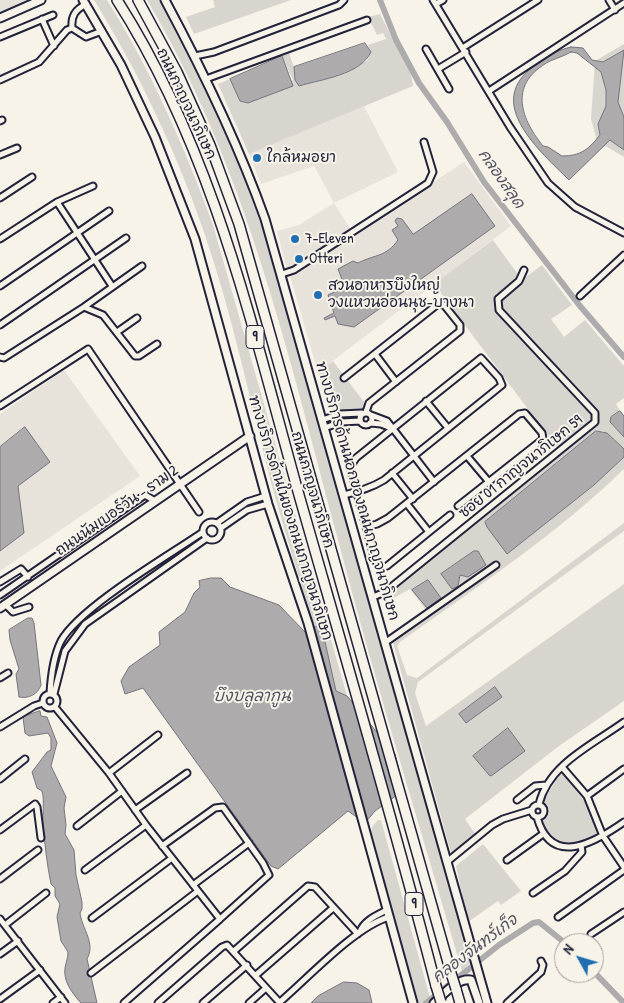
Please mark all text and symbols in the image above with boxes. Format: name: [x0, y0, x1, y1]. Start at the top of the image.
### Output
street label: ถนนกาญจนาภิเษก: [152, 45, 220, 163]
water label: คลองสลุด: [474, 146, 528, 212]
place label: ใกล้หมอยา: [267, 149, 336, 167]
marker: ใกล้หมอยา: [251, 152, 263, 164]
place label: 7-Eleven: [305, 230, 354, 248]
marker: 7-Eleven: [289, 233, 301, 245]
place label: Otteri: [309, 250, 343, 268]
marker: Otteri: [293, 253, 305, 265]
place label: สวนอาหารบึงใหญ่ วงแหวนอ่อนนุช-บางนา: [328, 277, 474, 312]
marker: สวนอาหารบึงใหญ่ วงแหวนอ่อนนุช-บางนา: [312, 289, 324, 301]
road number: 9: [246, 326, 264, 348]
street label: ทางบริการด้านนอกของถนนกาญจนาภิเษก: [311, 359, 403, 623]
street label: ทางบริการด้านในของถนนกาญจนาภิเษก: [244, 393, 336, 643]
street label: ซอย 01 กาญจนาภิเษก 59: [456, 412, 586, 522]
street label: ถนนกาญจนาภิเษก: [287, 429, 337, 551]
street label: ถนนนัมเบอร์วัน - ราม 2: [52, 462, 182, 560]
water label: บึงบลูลากูน: [213, 687, 291, 707]
road number: 9: [405, 892, 423, 916]
water label: คลองจันทร์เก็จ: [429, 911, 521, 987]
north arrow: [554, 933, 604, 983]
text: N: [558, 940, 577, 958]

